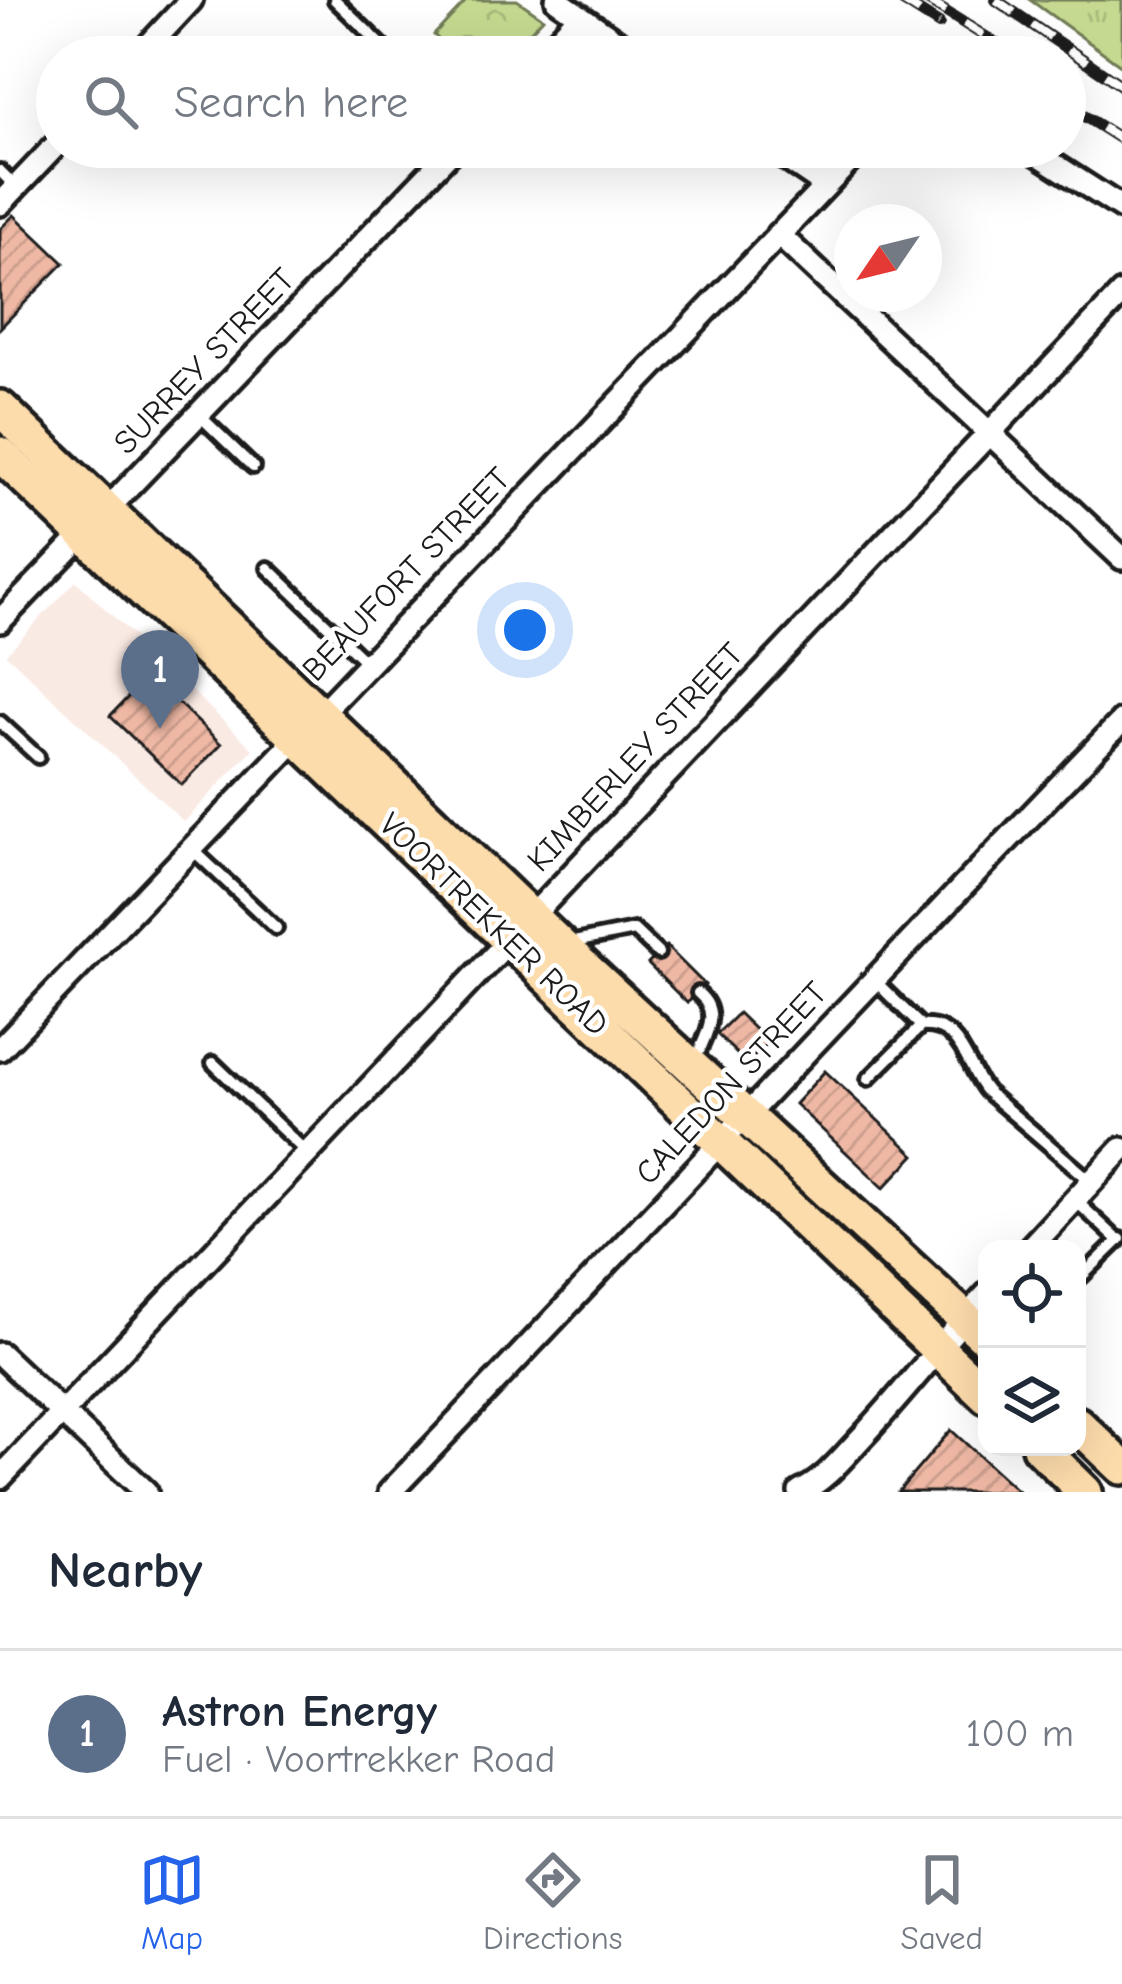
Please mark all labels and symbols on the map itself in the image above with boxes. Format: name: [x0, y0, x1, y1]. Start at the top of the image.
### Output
north arrow: [834, 204, 942, 312]
street label: SURREY STREET: [106, 260, 302, 462]
street label: BEAUFORT STREET: [294, 459, 518, 689]
your location: [495, 600, 555, 660]
pin: 1: [121, 630, 199, 729]
street label: KIMBERLEY STREET: [519, 635, 751, 879]
street label: VOORTREKKER ROAD: [372, 805, 616, 1043]
street label: CALEDON STREET: [628, 974, 834, 1192]

